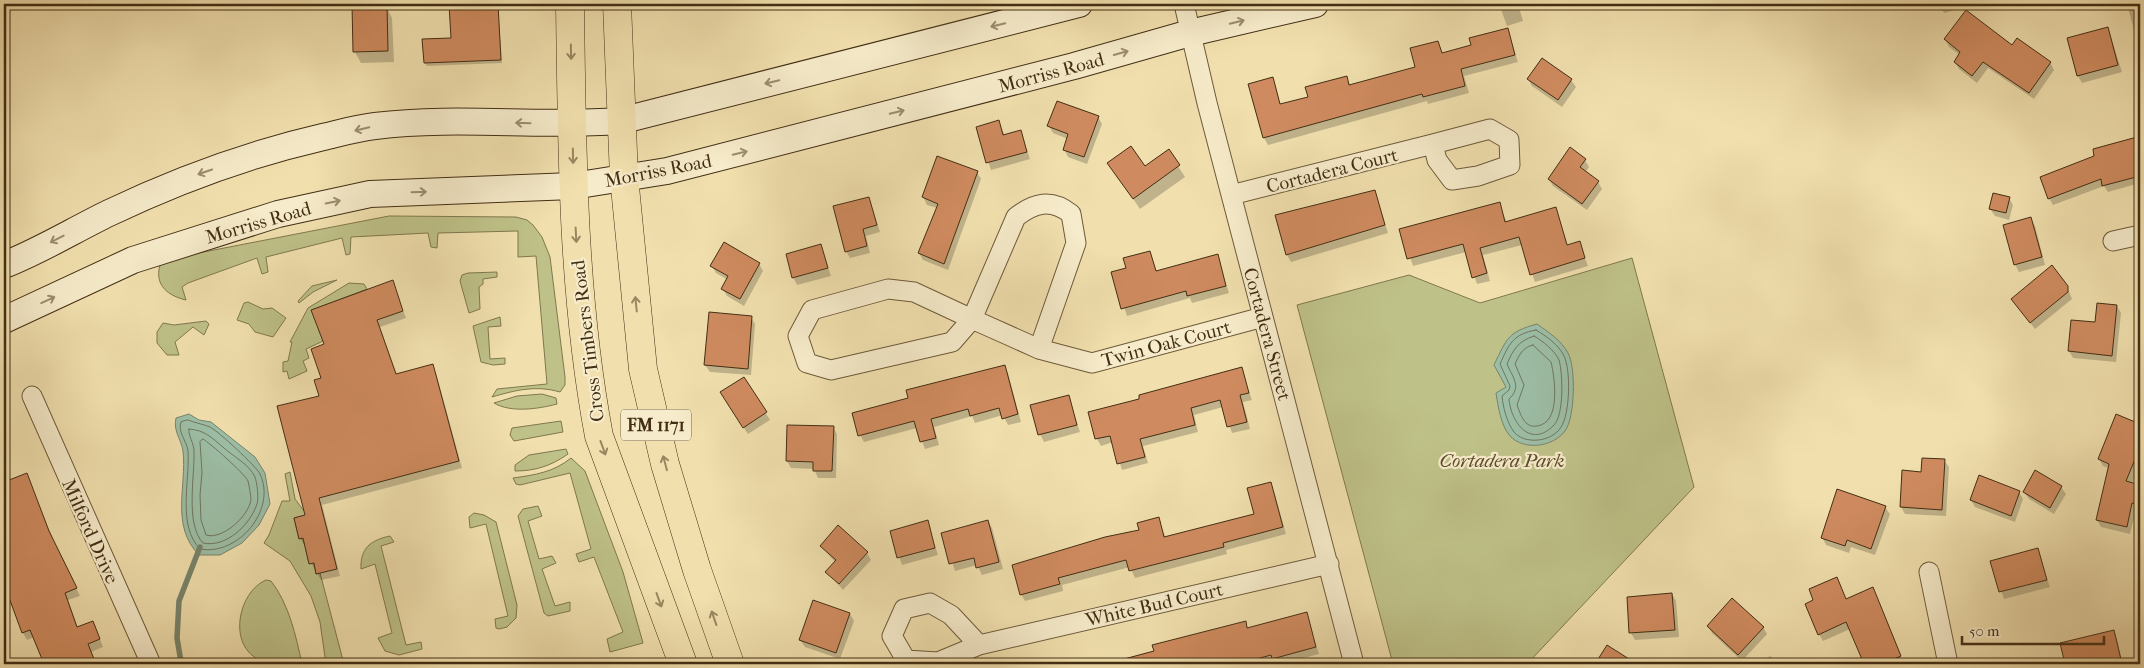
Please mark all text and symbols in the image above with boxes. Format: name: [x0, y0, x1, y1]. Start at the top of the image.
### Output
one-way arrow: [1229, 17, 1245, 26]
one-way arrow: [990, 20, 1006, 30]
one-way arrow: [566, 44, 576, 60]
one-way arrow: [1113, 47, 1129, 57]
street label: Morriss Road: [996, 48, 1107, 98]
one-way arrow: [764, 78, 780, 88]
one-way arrow: [888, 107, 904, 116]
one-way arrow: [516, 119, 532, 128]
one-way arrow: [354, 124, 370, 134]
street label: Cortadera Court: [1264, 144, 1400, 198]
one-way arrow: [568, 147, 578, 163]
one-way arrow: [731, 147, 747, 157]
street label: Morriss Road: [603, 150, 714, 192]
one-way arrow: [198, 168, 213, 177]
one-way arrow: [410, 187, 427, 197]
one-way arrow: [325, 196, 341, 206]
street label: Morriss Road: [203, 197, 314, 249]
one-way arrow: [571, 227, 580, 243]
one-way arrow: [50, 234, 65, 244]
street label: Cross Timbers Road: [567, 258, 609, 423]
street label: Cortadera Street: [1239, 265, 1295, 403]
one-way arrow: [40, 294, 55, 304]
one-way arrow: [632, 296, 641, 312]
street label: Twin Oak Court: [1099, 316, 1234, 372]
road number: FM 1171: [621, 410, 691, 440]
one-way arrow: [599, 439, 608, 455]
park label: Cortadera Park: [1439, 450, 1565, 472]
one-way arrow: [660, 456, 669, 472]
street label: Milford Drive: [57, 476, 123, 587]
street label: White Bud Court: [1082, 578, 1225, 632]
one-way arrow: [655, 592, 664, 607]
one-way arrow: [709, 611, 718, 626]
scale bar: [1962, 613, 2104, 645]
text: 50 m: [1969, 622, 2000, 640]

